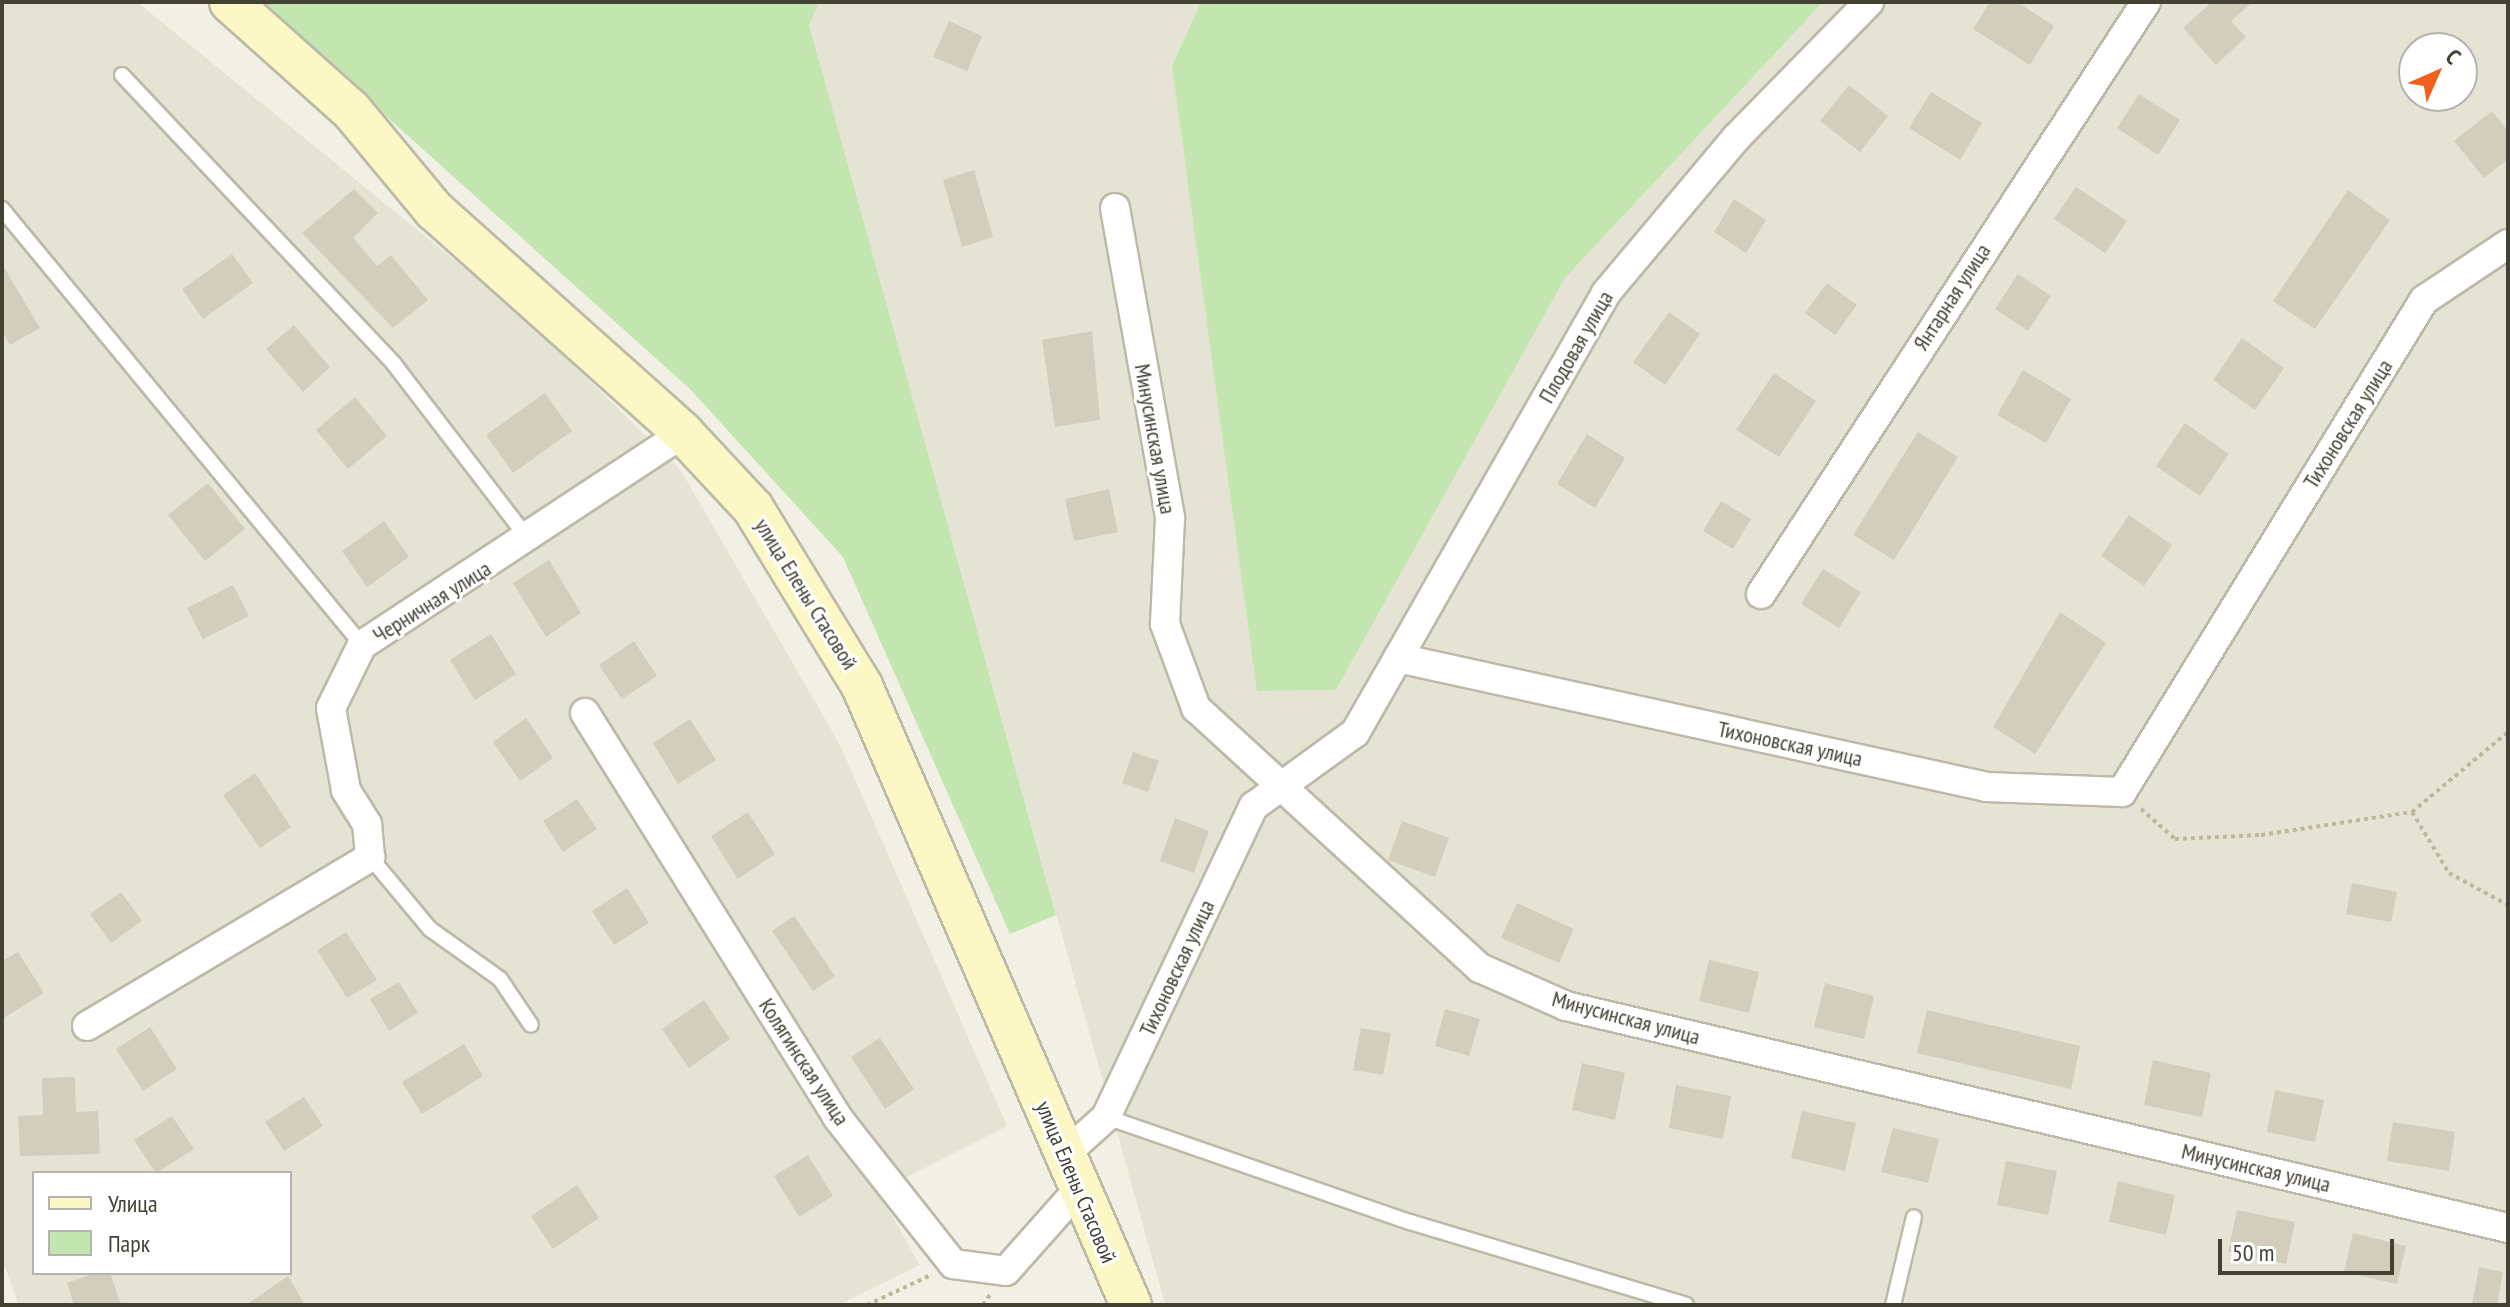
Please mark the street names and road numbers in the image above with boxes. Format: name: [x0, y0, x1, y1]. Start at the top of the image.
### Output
street label: Янтарная улица: [1908, 239, 1996, 355]
street label: Плодовая улица: [1533, 286, 1619, 408]
street label: Тихоновская улица: [2298, 355, 2398, 493]
street label: Минусинская улица: [1129, 362, 1181, 516]
street label: улица Елены Стасовой: [749, 514, 863, 674]
street label: Черничная улица: [368, 555, 496, 649]
street label: Тихоновская улица: [1715, 716, 1865, 772]
street label: Тихоновская улица: [1134, 896, 1220, 1040]
street label: Минусинская улица: [1549, 986, 1703, 1050]
street label: Колягинская улица: [753, 994, 855, 1130]
street label: улица Елены Стасовой: [1030, 1097, 1122, 1267]
street label: Минусинская улица: [2179, 1138, 2333, 1198]

